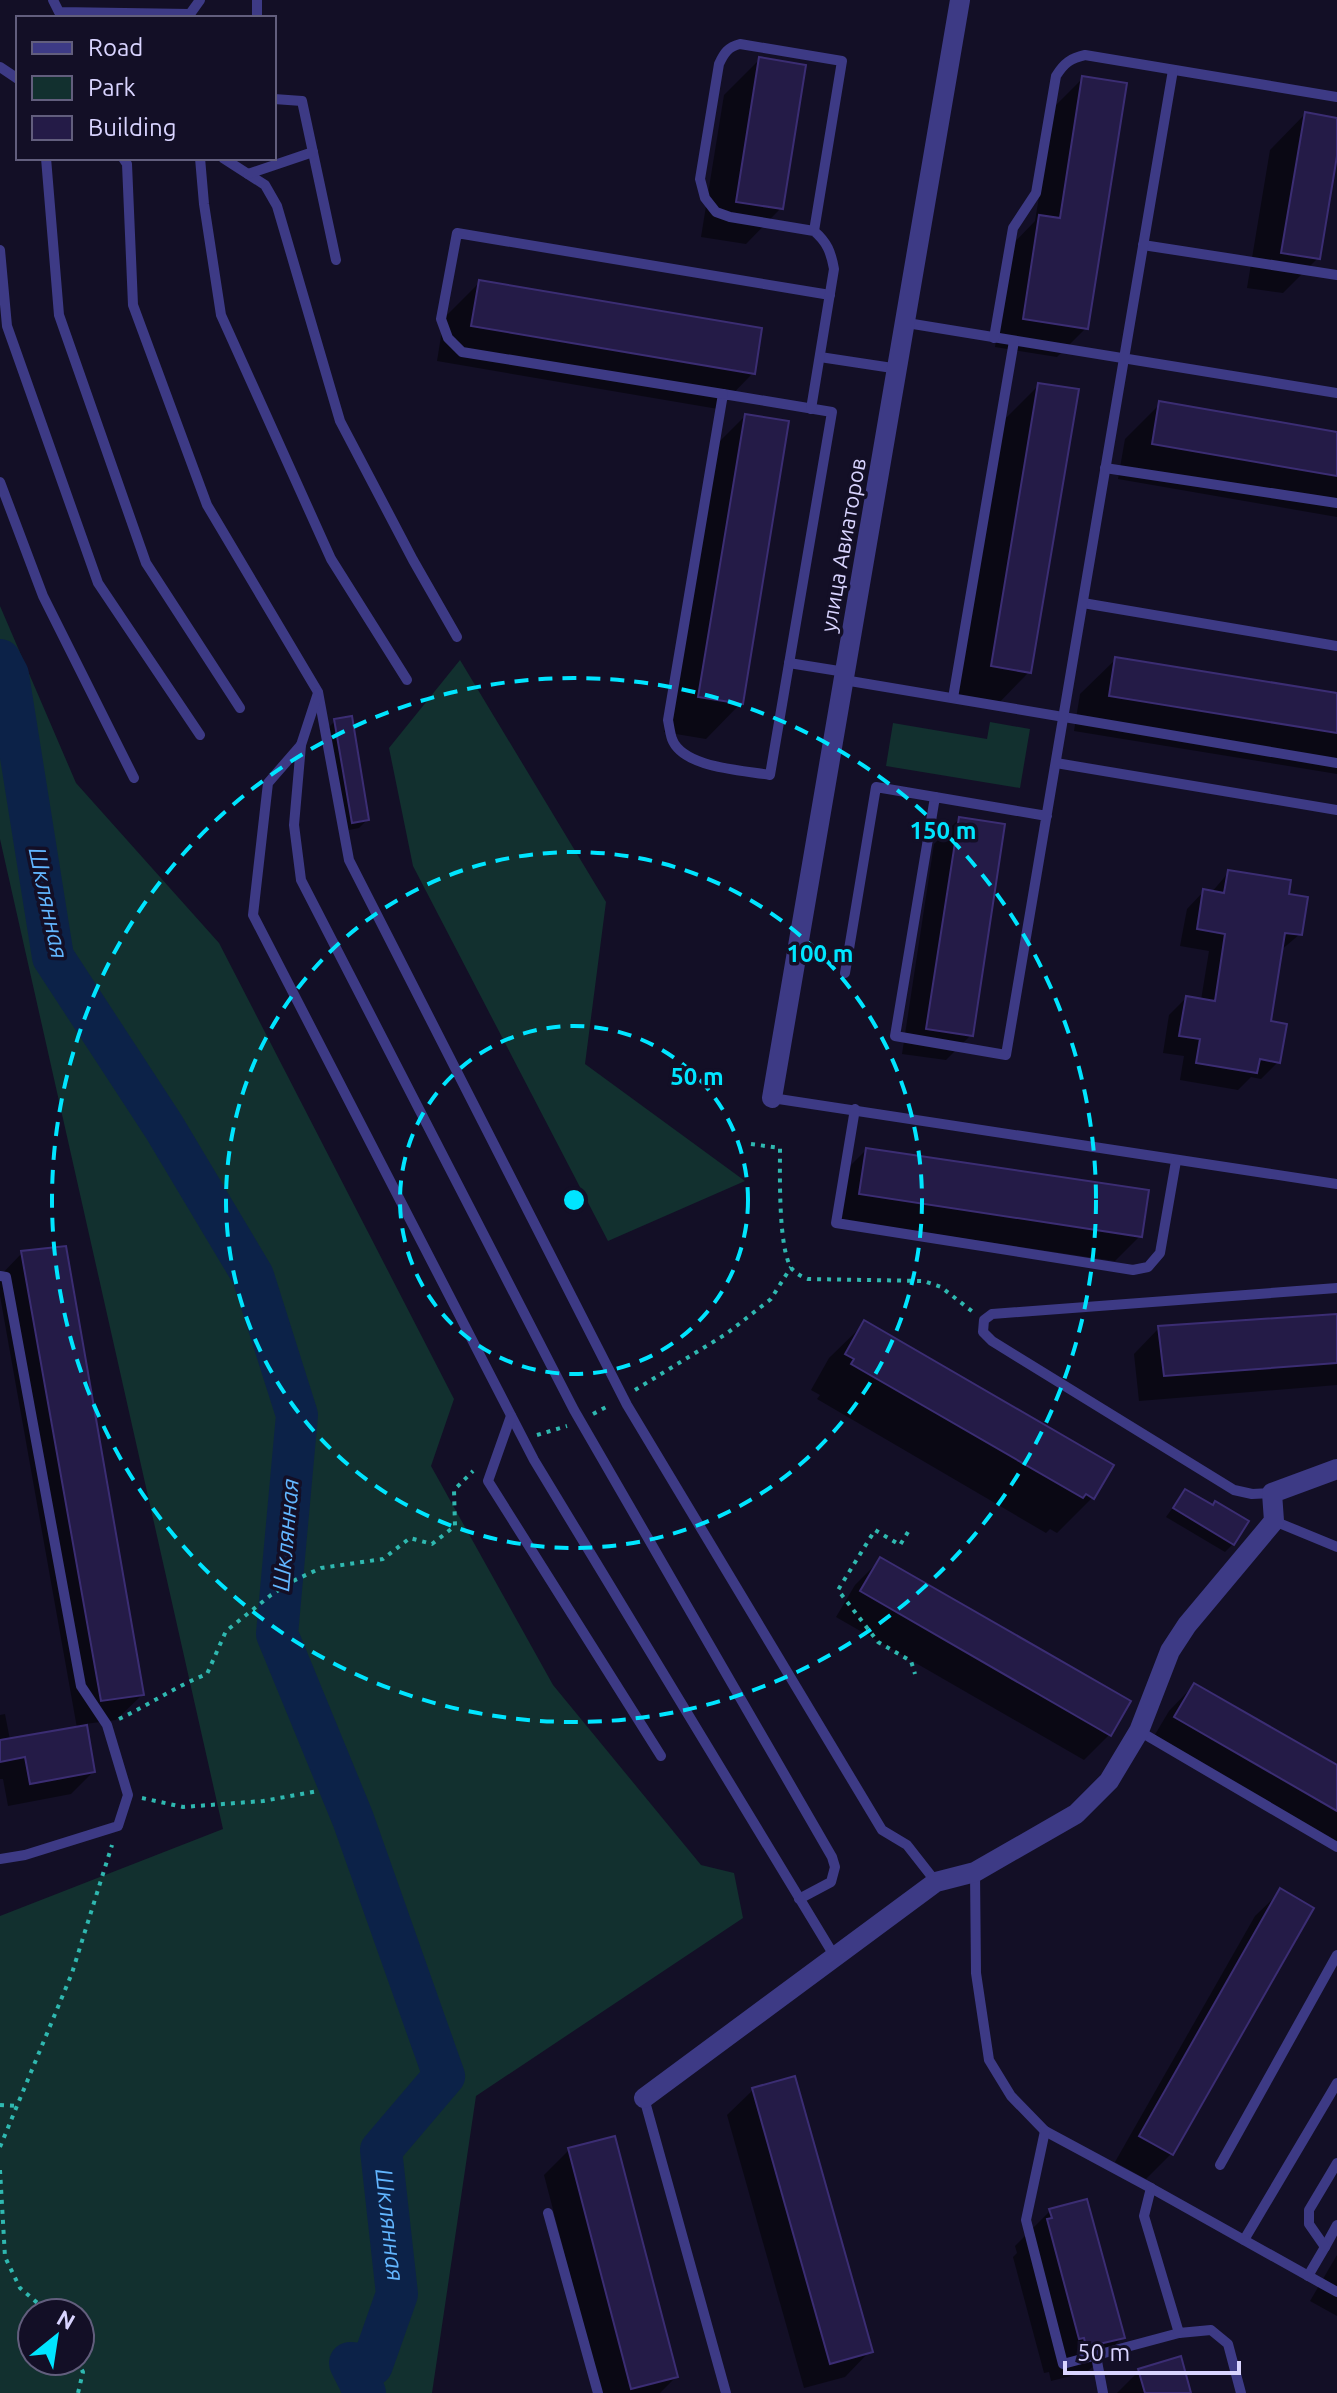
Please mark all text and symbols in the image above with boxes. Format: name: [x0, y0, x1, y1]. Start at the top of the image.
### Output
legend: [16, 16, 276, 160]
text: Road: [88, 34, 143, 61]
text: Park: [88, 74, 136, 101]
text: Building: [88, 114, 176, 141]
street label: улица Авиаторов: [815, 456, 870, 634]
text: 150 m: [910, 817, 976, 844]
water label: Шклянная: [24, 845, 73, 961]
text: 100 m: [787, 940, 853, 967]
text: 50 m: [670, 1063, 724, 1090]
centre of rings: [560, 1186, 588, 1214]
water label: Шклянная: [267, 1477, 304, 1592]
water label: Шклянная: [370, 2167, 409, 2283]
north arrow: [16, 2297, 96, 2377]
text: N: [53, 2304, 80, 2334]
scale bar: [1065, 2325, 1239, 2375]
text: 50 m: [1077, 2339, 1130, 2366]

